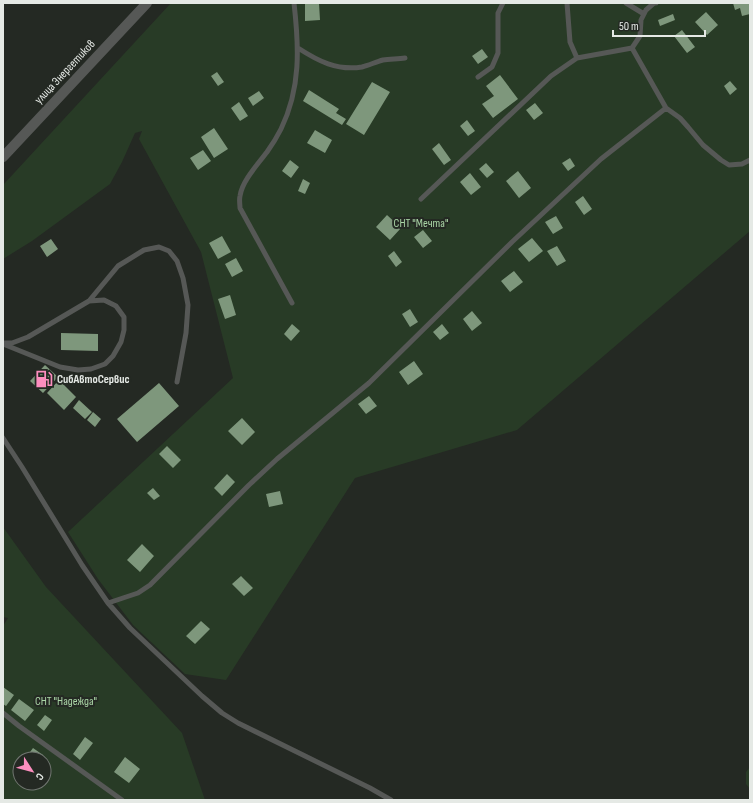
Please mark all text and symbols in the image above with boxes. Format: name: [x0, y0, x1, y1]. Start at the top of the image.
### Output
scale bar: [613, 12, 705, 38]
text: 50 m: [619, 19, 639, 34]
street label: улица Энергетиков: [32, 37, 98, 107]
park label: СНТ "Мечта": [394, 216, 448, 231]
fuel station icon: СибАвтоСервис: [34, 369, 54, 389]
place label: СибАвтоСервис: [57, 372, 130, 387]
park label: СНТ "Надежда": [35, 694, 97, 709]
north arrow: [12, 751, 52, 791]
text: С: [33, 770, 47, 783]

